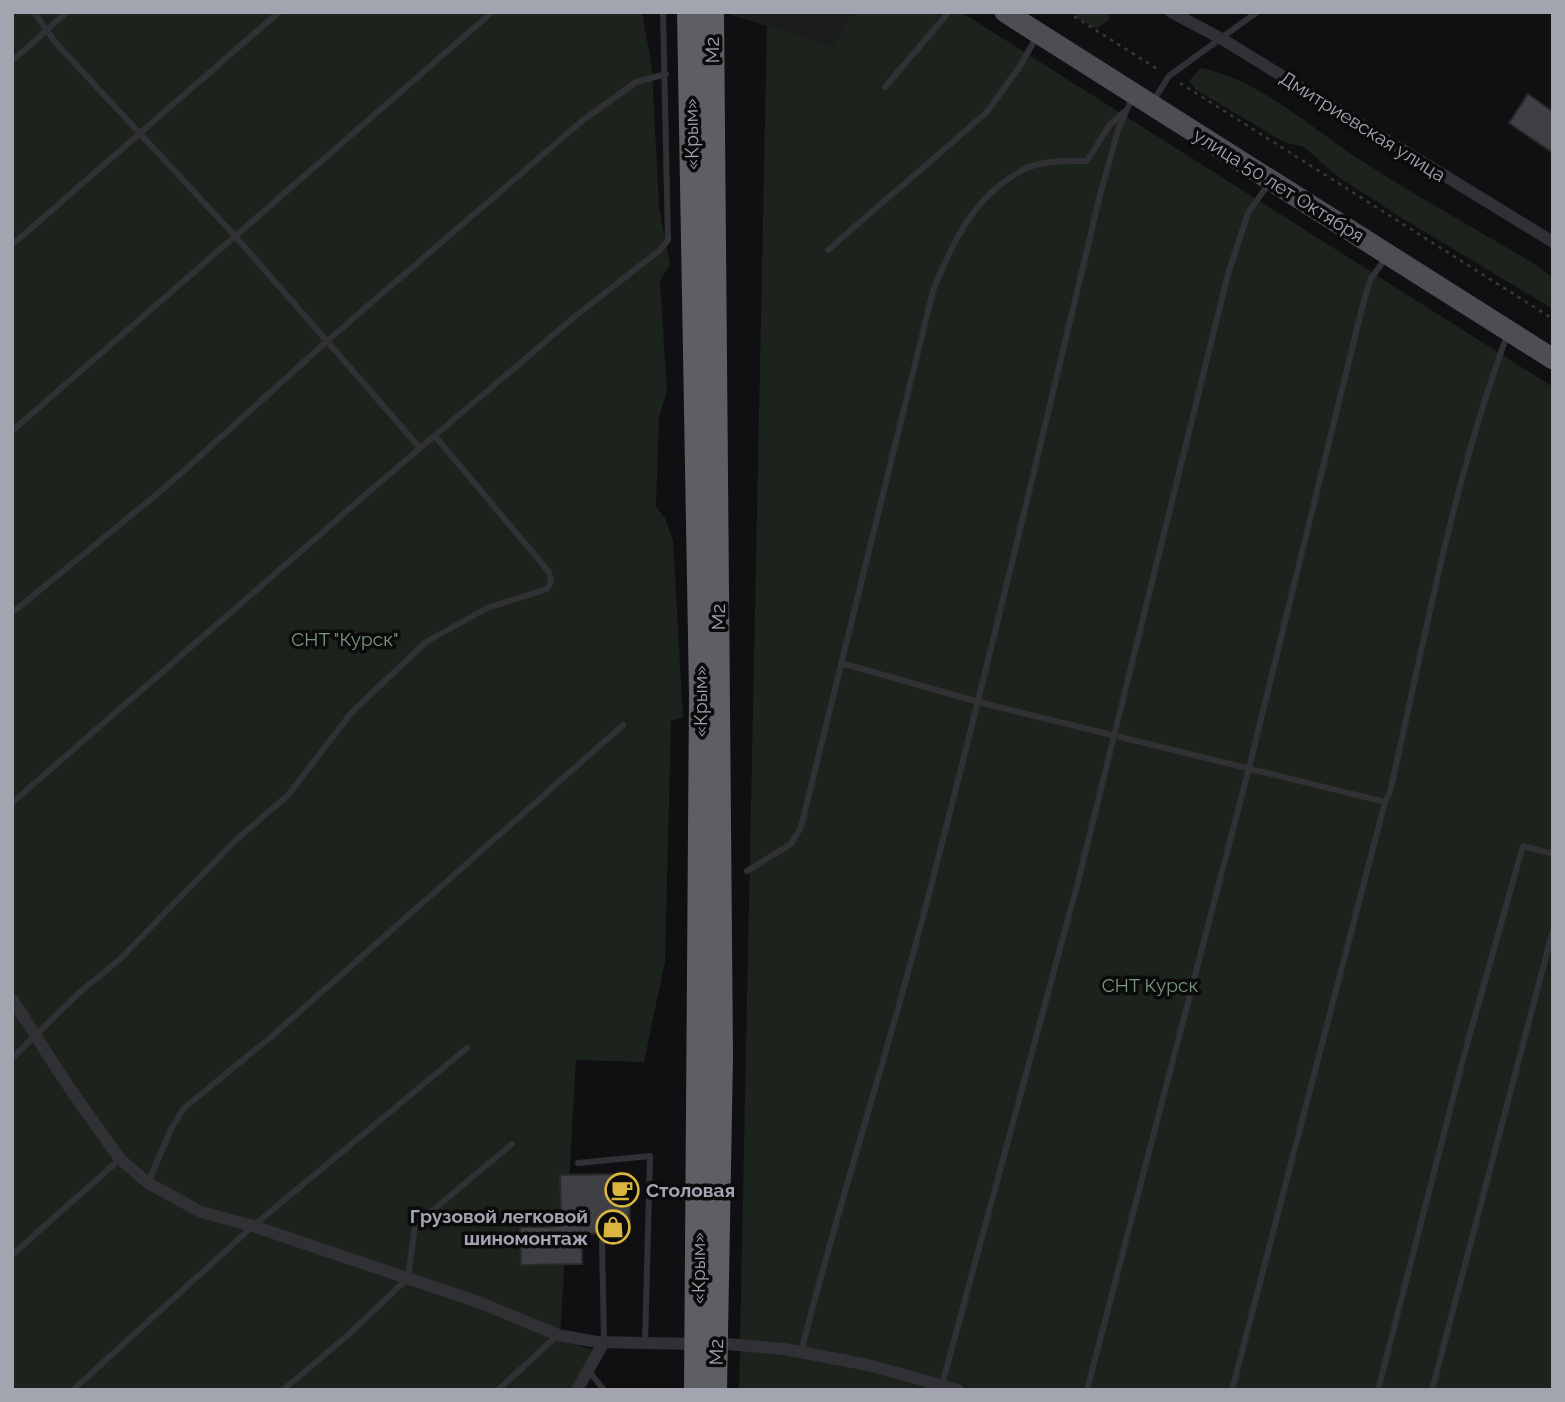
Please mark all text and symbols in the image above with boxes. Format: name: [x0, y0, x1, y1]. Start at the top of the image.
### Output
street label: М2: [701, 37, 723, 63]
street label: Дмитриевская улица: [1276, 66, 1450, 186]
street label: «Крым»: [679, 98, 703, 170]
street label: улица 50 лет Октября: [1190, 123, 1368, 247]
street label: М2: [707, 604, 729, 630]
park label: СНТ "Курск": [291, 628, 399, 650]
street label: «Крым»: [689, 665, 711, 737]
park label: СНТ Курск: [1102, 974, 1198, 996]
cafe icon: Столовая: [603, 1171, 641, 1209]
place label: Столовая: [646, 1179, 735, 1201]
place label: Грузовой легковой шиномонтаж: [410, 1205, 588, 1249]
shop icon: Грузовой легковой шиномонтаж: [594, 1208, 632, 1246]
street label: «Крым»: [687, 1232, 709, 1304]
street label: М2: [705, 1339, 727, 1365]

